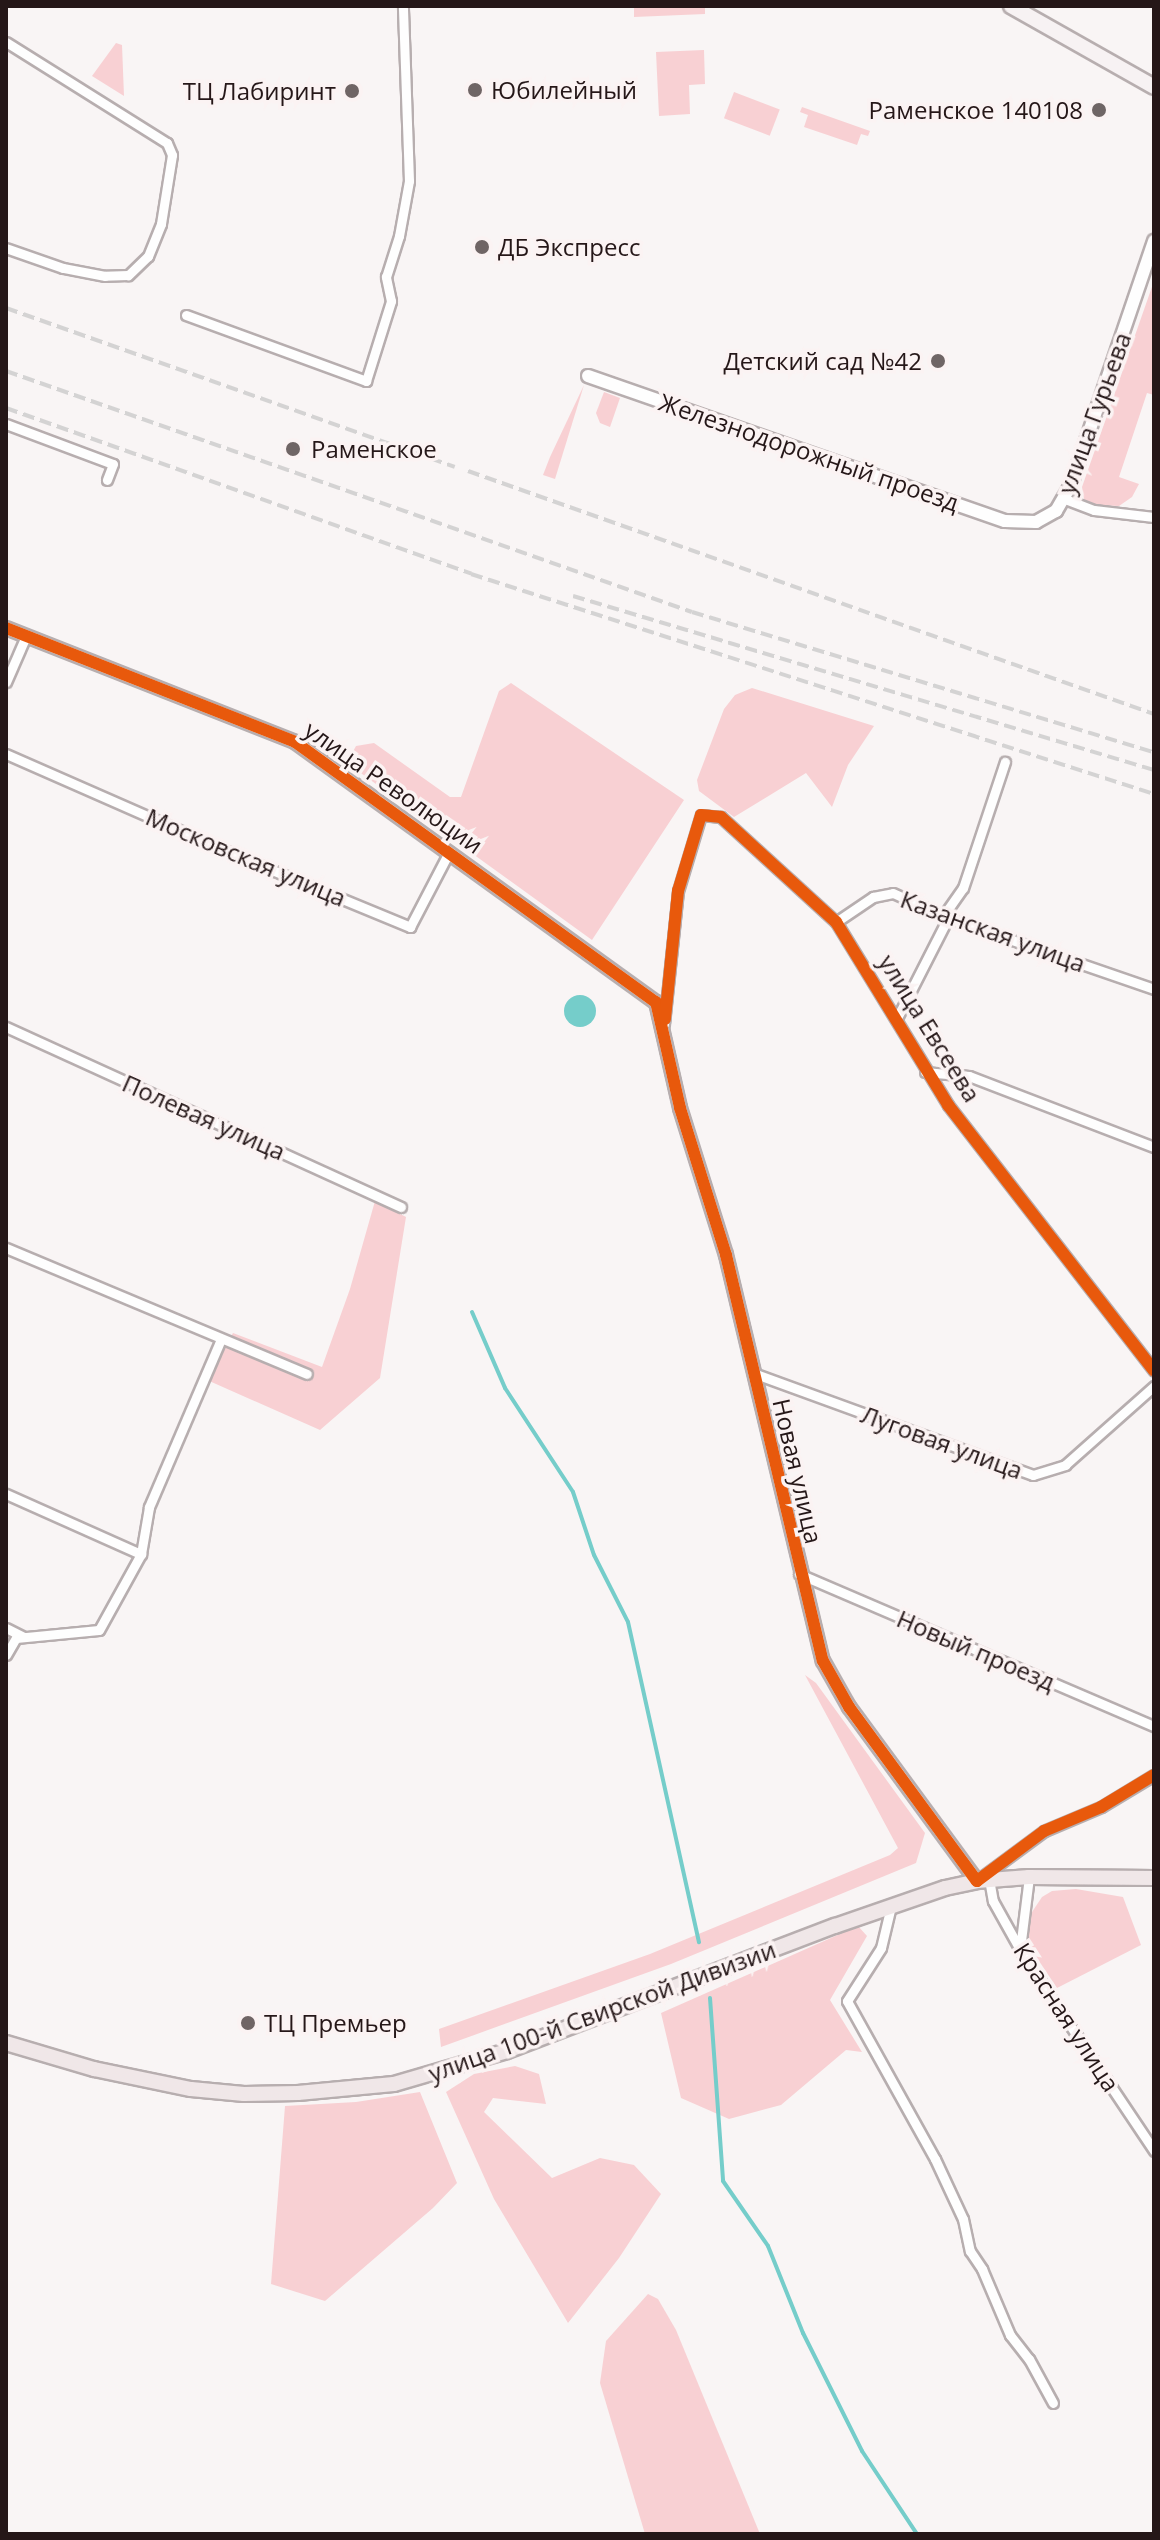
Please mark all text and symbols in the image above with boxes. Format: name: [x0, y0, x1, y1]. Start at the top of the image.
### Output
place label: Юбилейный: [491, 76, 637, 104]
place label: ТЦ Лабиринт: [183, 77, 336, 105]
marker: Юбилейный: [466, 81, 484, 99]
marker: ТЦ Лабиринт: [343, 82, 361, 100]
place label: Раменское 140108: [869, 96, 1083, 124]
marker: Раменское 140108: [1090, 101, 1108, 119]
place label: ДБ Экспресс: [498, 233, 640, 261]
marker: ДБ Экспресс: [473, 238, 491, 256]
street label: улица Гурьева: [1051, 328, 1137, 498]
place label: Детский сад №42: [723, 347, 922, 375]
marker: Детский сад №42: [929, 352, 947, 370]
street label: Железнодорожный проезд: [655, 387, 963, 517]
place label: Раменское: [311, 435, 437, 463]
marker: Раменское: [282, 438, 304, 460]
street label: улица Революции: [299, 715, 489, 859]
street label: Московская улица: [142, 802, 350, 912]
street label: Казанская улица: [897, 884, 1089, 978]
street label: улица Евсеева: [873, 949, 987, 1107]
street label: Полевая улица: [118, 1068, 290, 1166]
street label: Новая улица: [767, 1396, 829, 1546]
street label: Луговая улица: [857, 1399, 1027, 1485]
street label: Новый проезд: [893, 1604, 1059, 1696]
street label: улица 100-й Свирской Дивизии: [424, 1935, 780, 2087]
street label: Красная улица: [1008, 1937, 1126, 2097]
place label: ТЦ Премьер: [264, 2009, 407, 2037]
marker: ТЦ Премьер: [239, 2014, 257, 2032]

